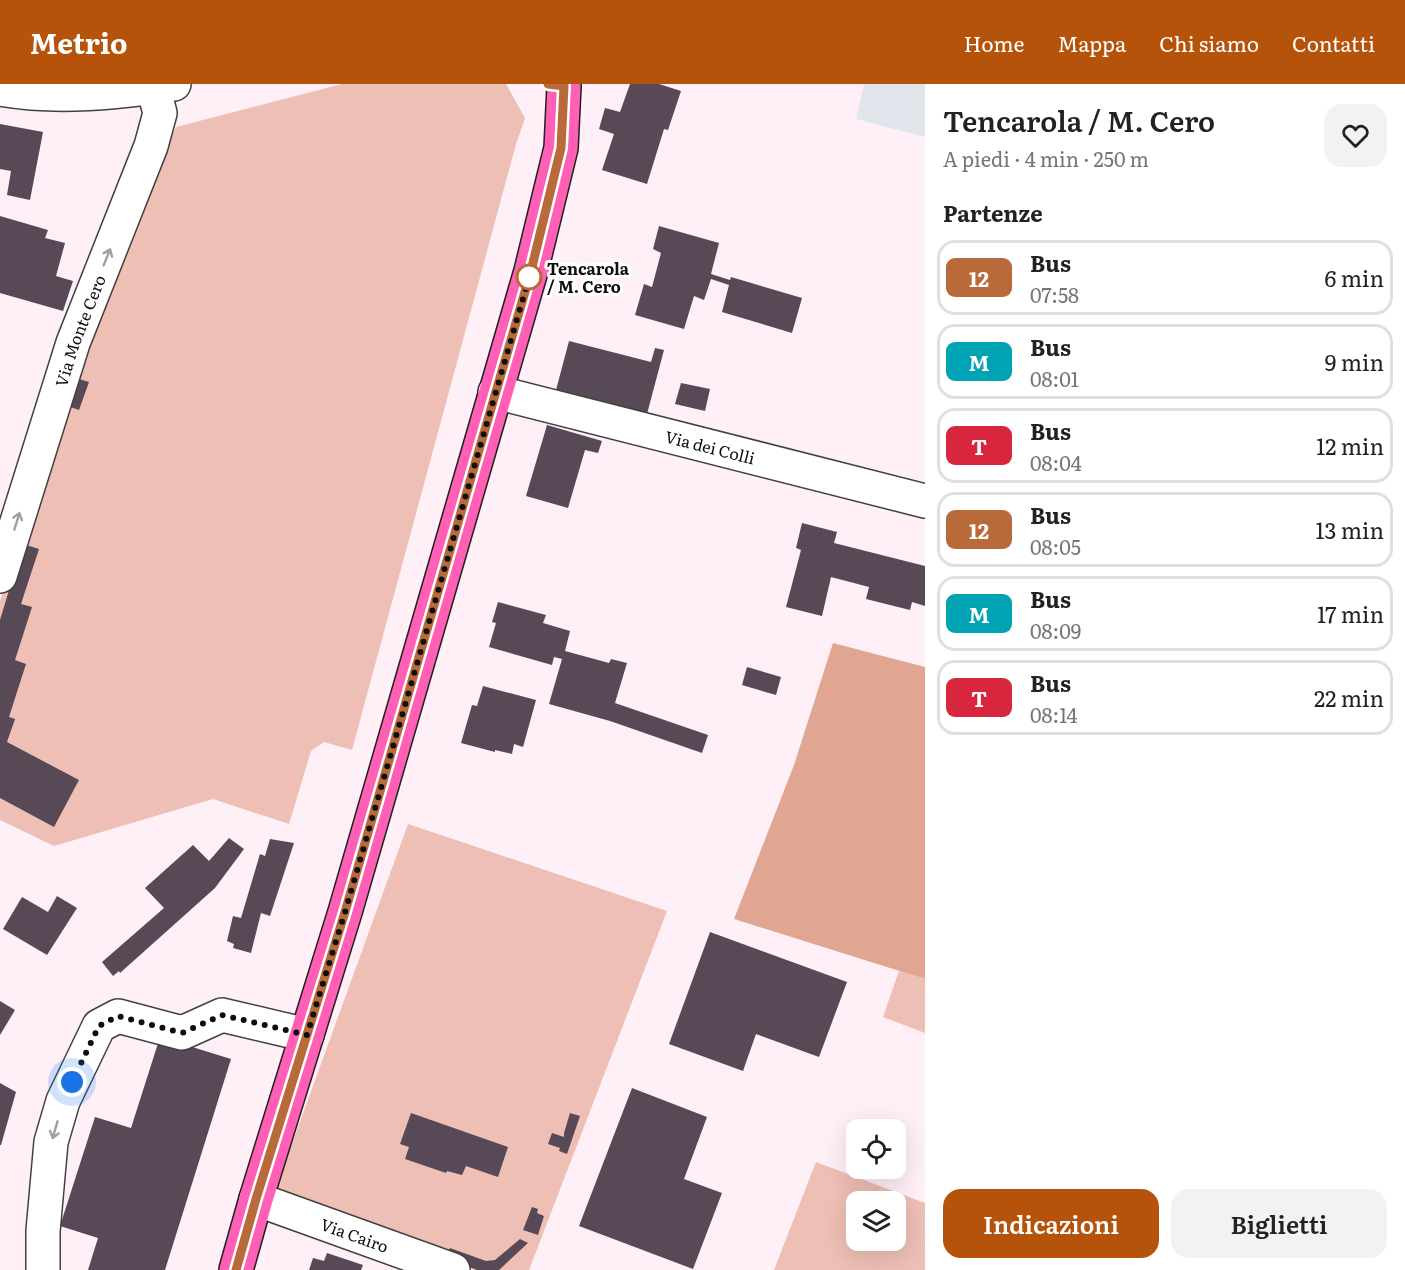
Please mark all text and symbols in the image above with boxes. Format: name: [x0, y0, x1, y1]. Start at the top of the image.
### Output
text: Metrio: [30, 21, 127, 63]
text: Home: [964, 27, 1025, 58]
text: Mappa: [1058, 27, 1126, 58]
text: Chi siamo: [1159, 27, 1259, 58]
text: Contatti: [1292, 27, 1375, 58]
text: Tencarola / M. Cero: [943, 99, 1215, 141]
button: heart: [1324, 104, 1387, 167]
text: A piedi · 4 min · 250 m: [943, 143, 1149, 173]
text: Partenze: [943, 196, 1043, 229]
text: Bus: [1030, 246, 1071, 279]
one-way arrow: [102, 248, 113, 266]
place label: Tencarola / M. Cero: [547, 256, 630, 298]
text: 6 min: [1325, 261, 1384, 294]
text: 12: [969, 262, 989, 293]
marker: Tencarola / M. Cero: [516, 264, 542, 290]
street label: Via Monte Cero: [48, 271, 111, 390]
text: 07:58: [1030, 279, 1079, 309]
text: Bus: [1030, 330, 1071, 363]
text: 9 min: [1325, 345, 1384, 378]
text: M: [969, 346, 989, 377]
text: 08:01: [1030, 363, 1079, 393]
text: Bus: [1030, 414, 1071, 447]
street label: Via dei Colli: [663, 424, 758, 469]
text: 12 min: [1316, 429, 1384, 462]
text: T: [971, 430, 987, 461]
text: 08:04: [1030, 447, 1082, 477]
text: Bus: [1030, 498, 1071, 531]
one-way arrow: [13, 512, 24, 531]
text: 13 min: [1315, 513, 1384, 546]
text: 12: [969, 514, 989, 545]
text: 08:05: [1030, 531, 1081, 561]
text: Bus: [1030, 582, 1071, 615]
text: 17 min: [1317, 597, 1384, 630]
text: M: [969, 598, 989, 629]
text: 08:09: [1030, 615, 1081, 645]
text: Bus: [1030, 666, 1071, 699]
text: 22 min: [1314, 681, 1384, 714]
text: T: [971, 682, 987, 713]
text: 08:14: [1030, 699, 1078, 729]
your location: [57, 1067, 87, 1097]
map controls: [846, 1119, 906, 1251]
button: locate: [846, 1119, 906, 1179]
one-way arrow: [49, 1120, 60, 1139]
button: Indicazioni: [943, 1189, 1159, 1258]
button: Biglietti: [1171, 1189, 1387, 1258]
button: layers: [846, 1191, 906, 1251]
street label: Via Cairo: [318, 1211, 392, 1258]

